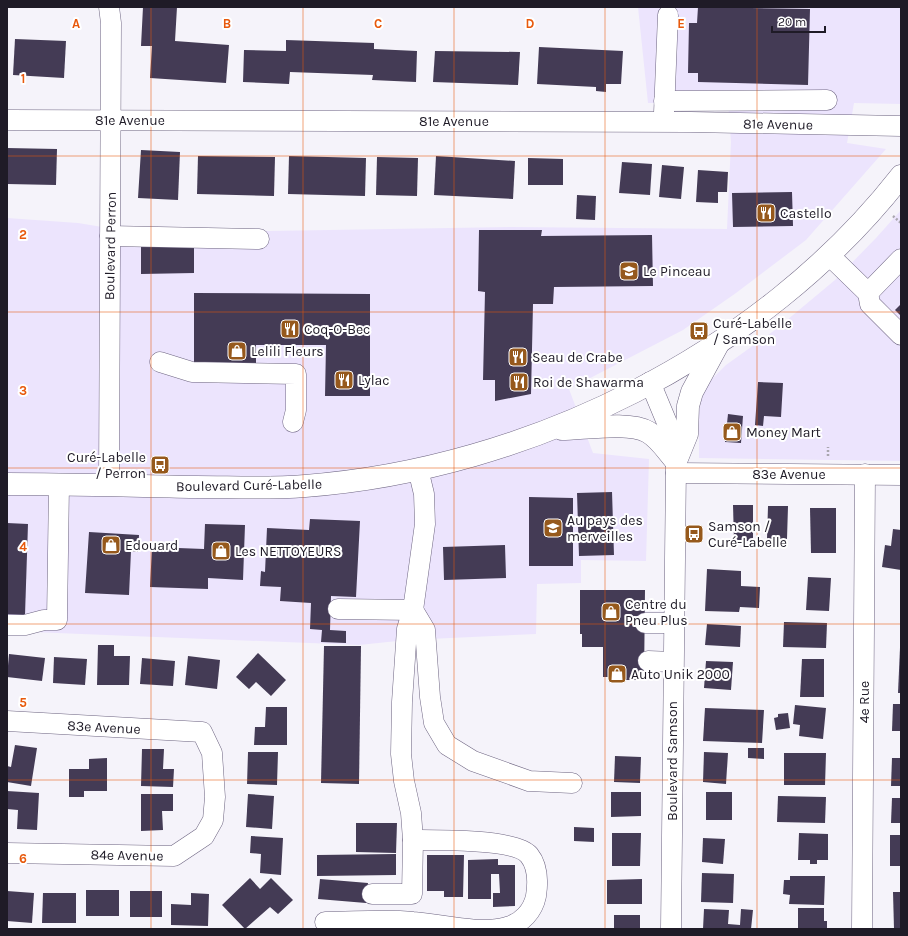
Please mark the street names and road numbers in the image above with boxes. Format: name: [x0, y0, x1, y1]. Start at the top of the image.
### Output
street label: 81e Avenue: [95, 112, 165, 129]
street label: 81e Avenue: [419, 113, 489, 130]
street label: 81e Avenue: [743, 115, 813, 134]
street label: Boulevard Perron: [101, 192, 120, 300]
street label: 83e Avenue: [752, 466, 826, 483]
street label: Boulevard Curé-Labelle: [176, 476, 322, 495]
street label: 4e Rue: [856, 681, 873, 723]
street label: Boulevard Samson: [664, 701, 681, 821]
street label: 83e Avenue: [67, 717, 141, 738]
street label: 84e Avenue: [90, 846, 164, 865]

